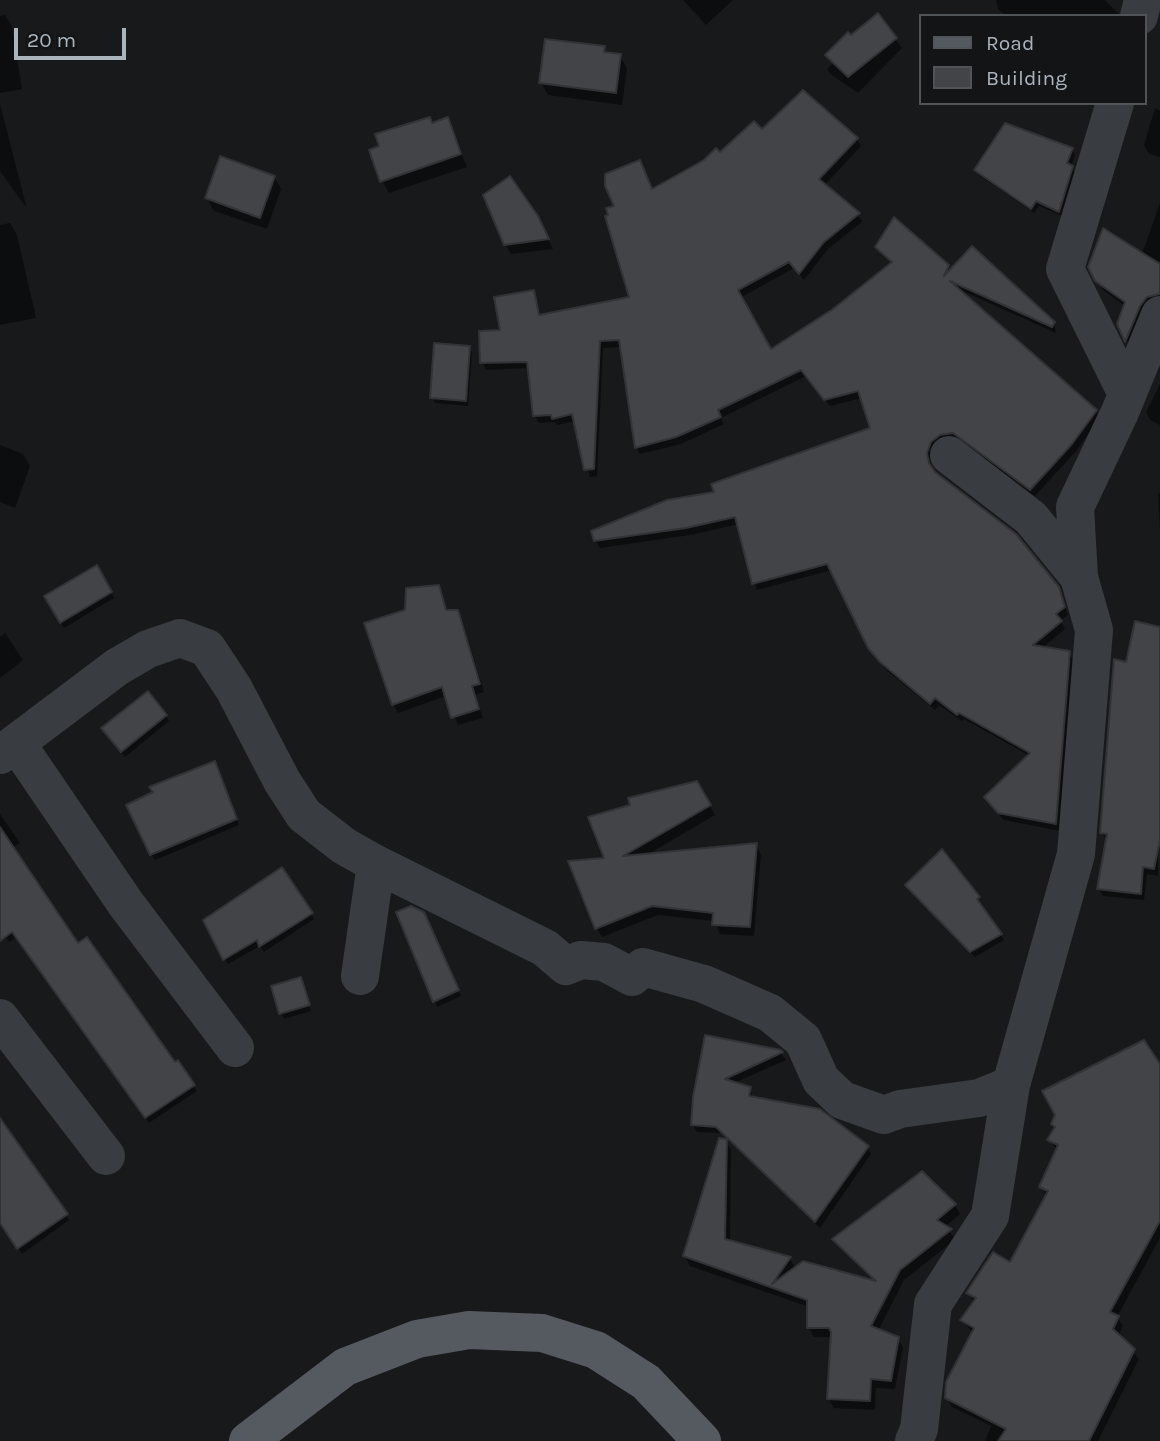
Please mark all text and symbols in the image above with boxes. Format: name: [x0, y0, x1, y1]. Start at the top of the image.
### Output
scale bar: [18, 14, 130, 58]
legend: [918, 14, 1146, 105]
text: 20 m: [27, 28, 76, 52]
text: Road: [986, 31, 1034, 55]
text: Building: [986, 66, 1067, 90]

